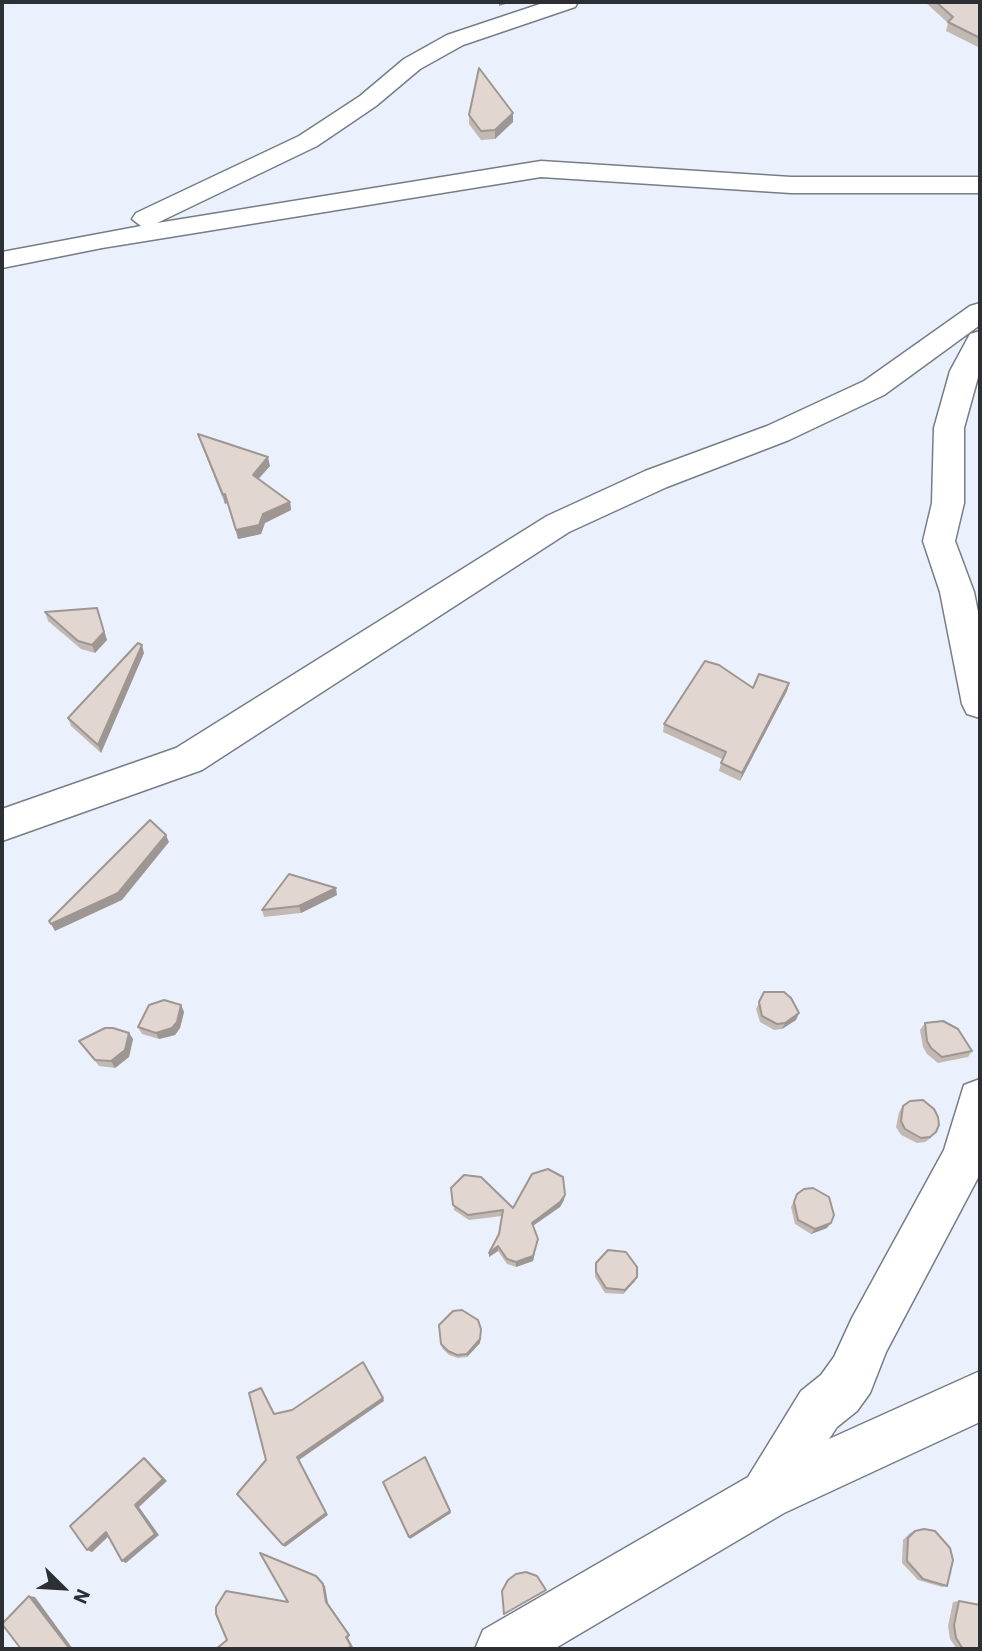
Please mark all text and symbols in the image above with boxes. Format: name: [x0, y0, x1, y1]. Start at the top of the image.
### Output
north arrow: [28, 1553, 98, 1623]
text: N: [68, 1585, 96, 1608]

